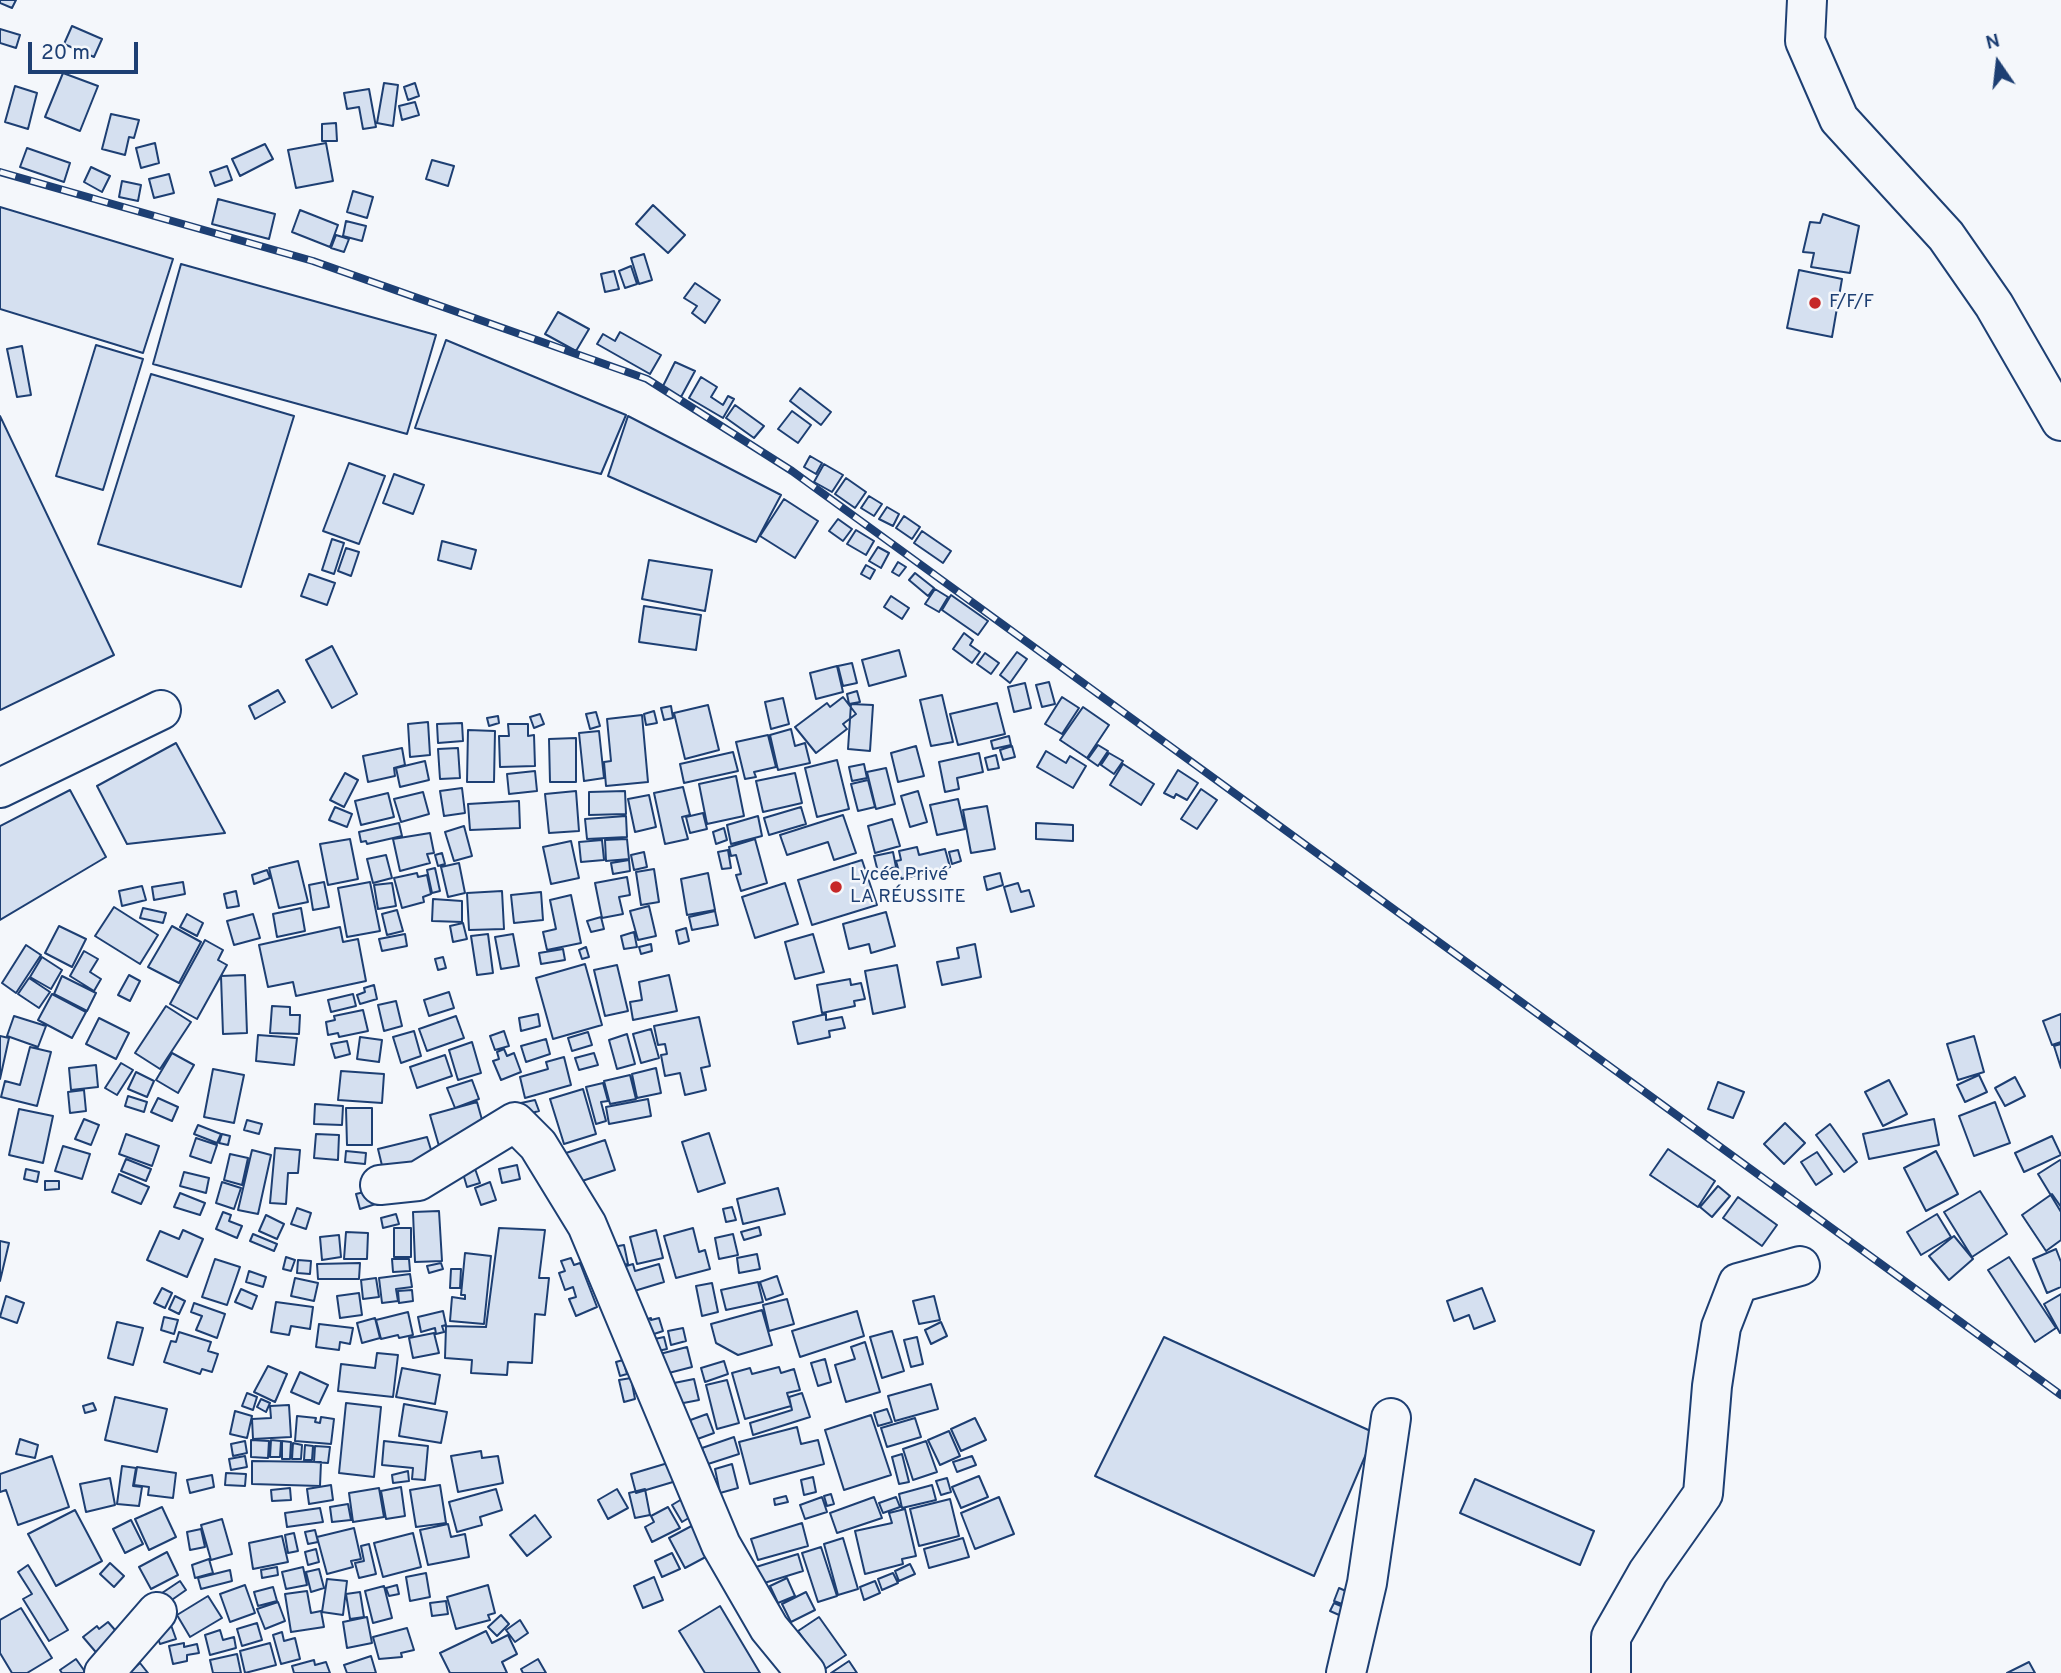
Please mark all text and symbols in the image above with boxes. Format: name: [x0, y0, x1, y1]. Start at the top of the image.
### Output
scale bar: [32, 28, 142, 72]
north arrow: [1963, 28, 2033, 98]
text: N: [1983, 29, 2002, 56]
text: 20 m: [41, 40, 90, 67]
place label: F/F/F: [1829, 292, 1874, 314]
marker: F/F/F: [1807, 295, 1823, 311]
place label: Lycée Privé LA RÉUSSITE: [850, 865, 966, 909]
marker: Lycée Privé LA RÉUSSITE: [828, 879, 844, 895]

